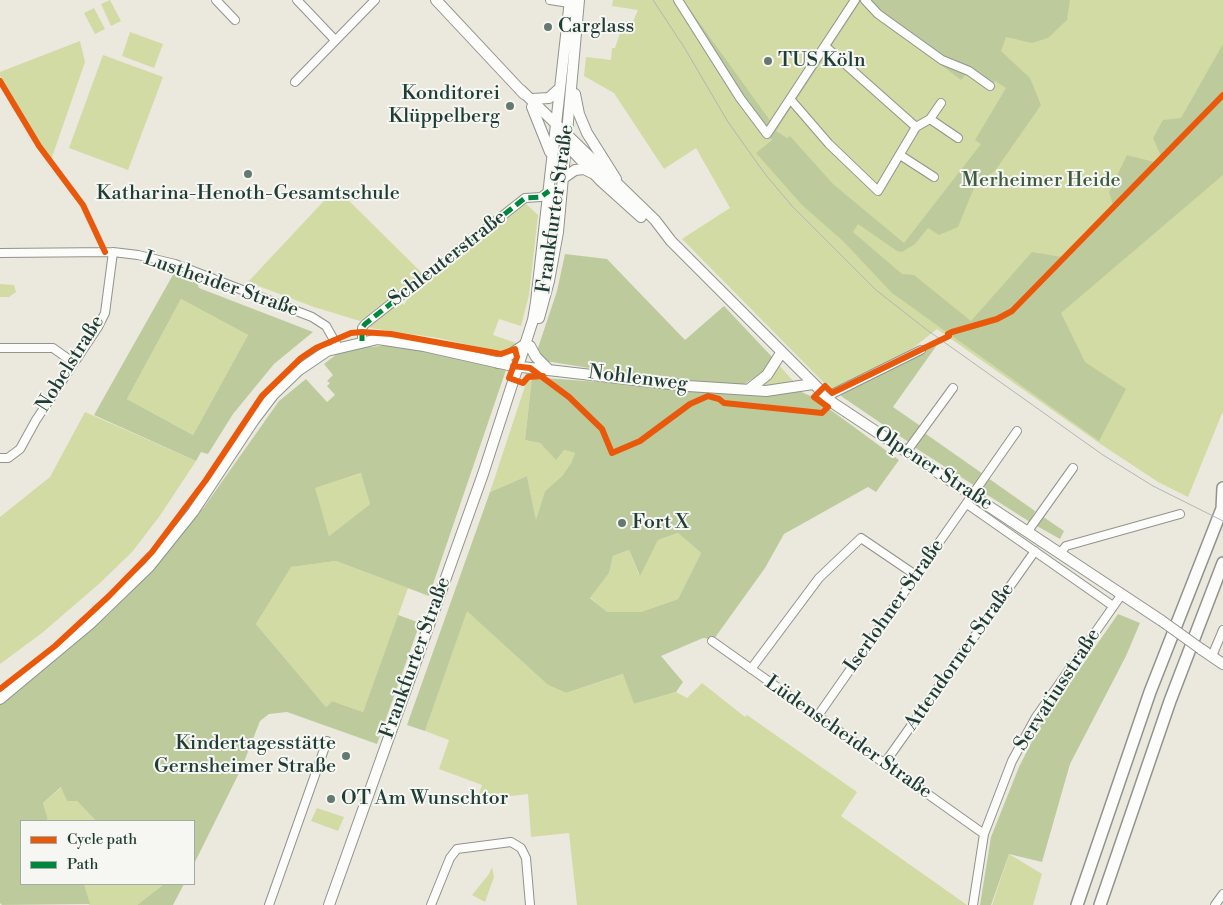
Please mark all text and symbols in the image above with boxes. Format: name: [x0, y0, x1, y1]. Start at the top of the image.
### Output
place label: Carglass: [558, 15, 634, 39]
marker: Carglass: [542, 21, 554, 33]
place label: TUS Köln: [778, 49, 866, 73]
marker: TUS Köln: [762, 55, 774, 67]
place label: Konditorei Klüppelberg: [389, 82, 500, 129]
marker: Konditorei Klüppelberg: [504, 100, 516, 112]
street label: Frankfurter Straße: [532, 123, 580, 295]
marker: Katharina-Henoth-Gesamtschule: [242, 168, 254, 180]
park label: Merheimer Heide: [961, 169, 1121, 193]
place label: Katharina-Henoth-Gesamtschule: [96, 182, 400, 206]
street label: Schleuterstraße: [384, 206, 512, 312]
street label: Lustheider Straße: [140, 247, 302, 323]
street label: Nobelstraße: [32, 311, 110, 417]
street label: Nohlenweg: [587, 361, 689, 397]
street label: Olpener Straße: [869, 422, 997, 516]
place label: Fort X: [632, 511, 689, 535]
marker: Fort X: [616, 517, 628, 529]
street label: Iserlohner Straße: [840, 535, 950, 677]
street label: Frankfurter Straße: [376, 574, 456, 742]
street label: Attendorner Straße: [900, 579, 1020, 735]
street label: Servatiusstraße: [1010, 624, 1106, 756]
street label: Lüdenscheider Straße: [760, 671, 936, 805]
place label: Kindertagesstätte Gernsheimer Straße: [154, 732, 336, 779]
marker: Kindertagesstätte Gernsheimer Straße: [340, 750, 352, 762]
place label: OT Am Wunschtor: [341, 787, 508, 811]
marker: OT Am Wunschtor: [325, 793, 337, 805]
legend: [20, 820, 195, 885]
text: Cycle path: [67, 830, 137, 849]
text: Path: [67, 855, 99, 874]

